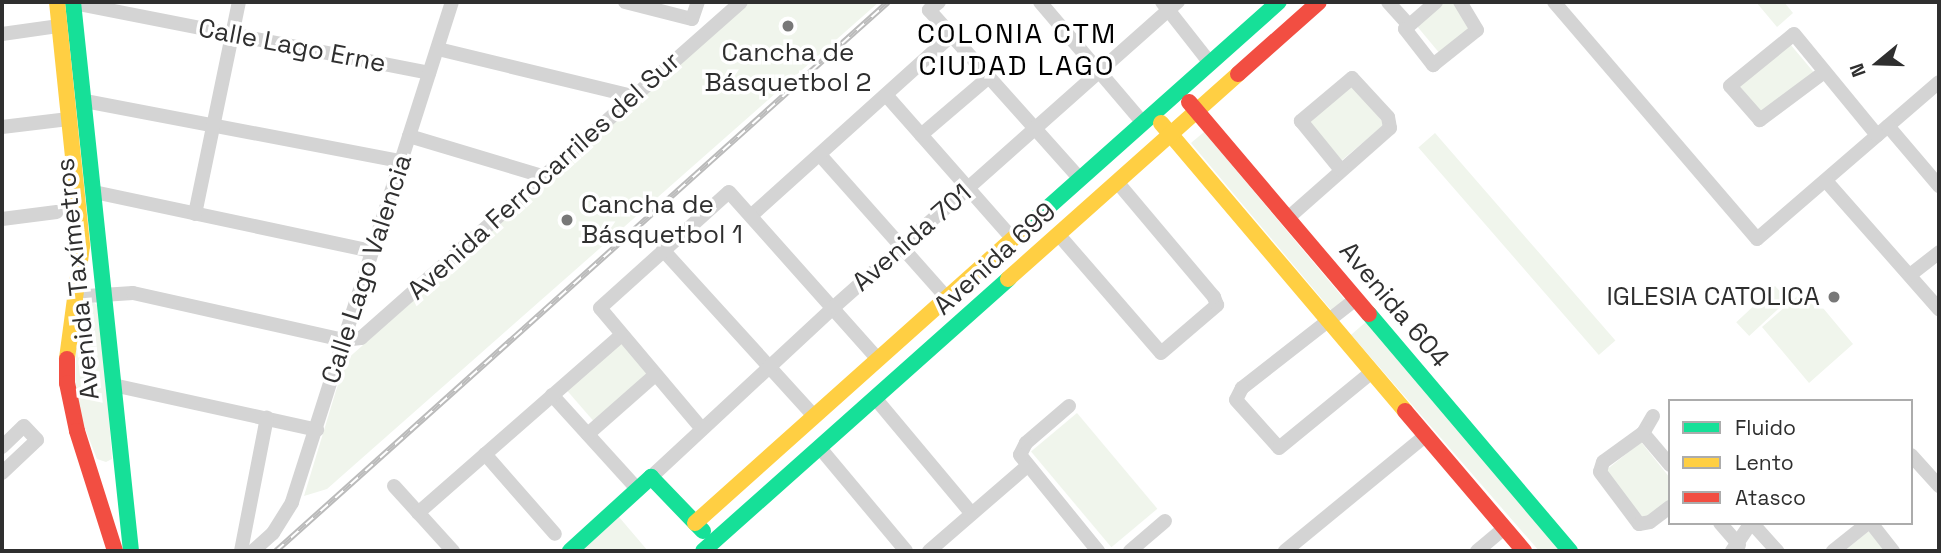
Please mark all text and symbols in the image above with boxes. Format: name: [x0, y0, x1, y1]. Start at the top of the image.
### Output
street label: Calle Lago Erne: [196, 13, 388, 79]
district label: COLONIA CTM CIUDAD LAGO: [918, 16, 1116, 82]
marker: Cancha de Básquetbol 2: [780, 18, 796, 34]
north arrow: [1843, 28, 1913, 98]
place label: Cancha de Básquetbol 2: [705, 37, 871, 98]
street label: Avenida Ferrocarriles del Sur: [402, 45, 686, 307]
text: N: [1844, 60, 1872, 80]
street label: Calle Lago Valencia: [315, 150, 419, 388]
street label: Avenida Taxímetros: [50, 156, 106, 402]
street label: Avenida 701: [846, 178, 978, 298]
place label: Cancha de Básquetbol 1: [581, 189, 743, 250]
street label: Avenida 699: [928, 196, 1062, 322]
marker: Cancha de Básquetbol 1: [559, 212, 575, 228]
street label: Avenida 604: [1332, 236, 1456, 374]
place label: IGLESIA CATOLICA: [1606, 281, 1820, 313]
marker: IGLESIA CATOLICA: [1826, 289, 1842, 305]
legend: [1668, 399, 1913, 525]
text: Fluido: [1735, 414, 1796, 441]
text: Lento: [1735, 449, 1794, 476]
text: Atasco: [1735, 484, 1806, 511]

